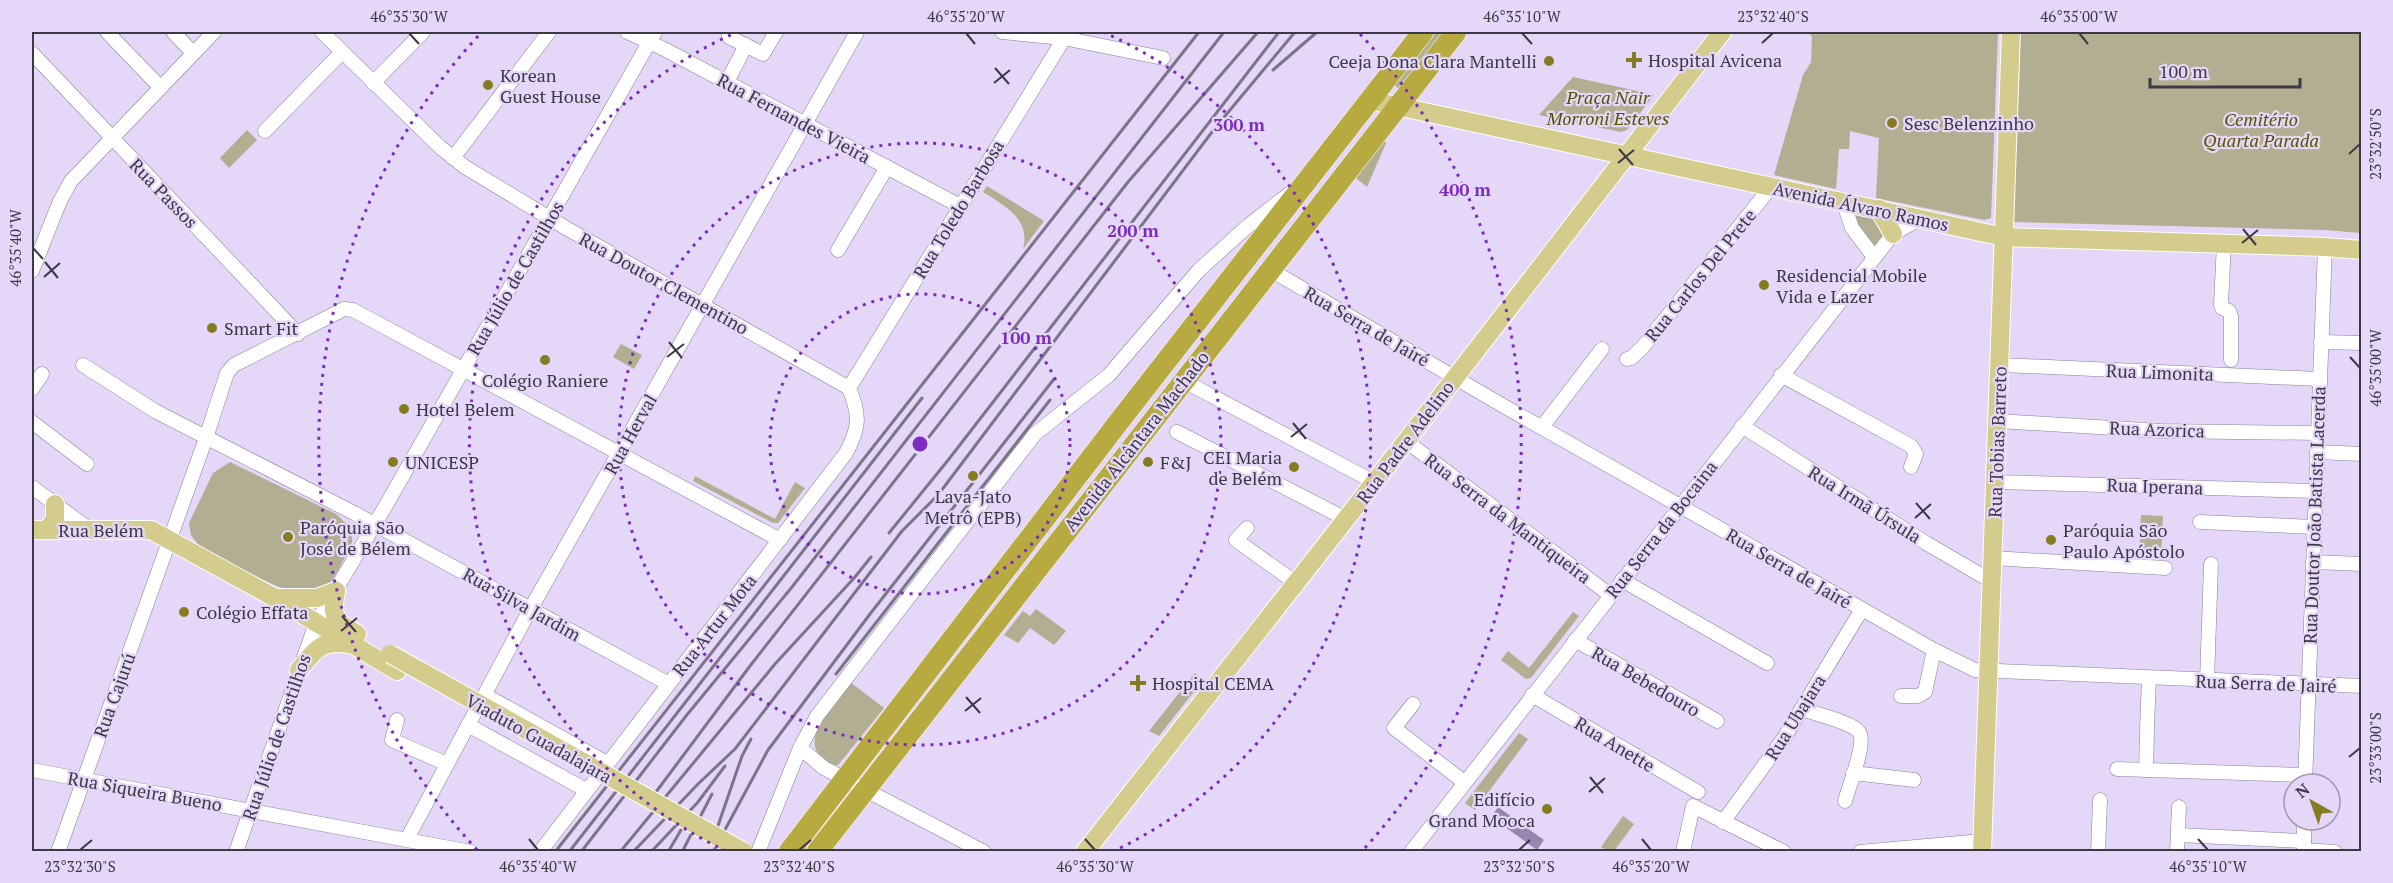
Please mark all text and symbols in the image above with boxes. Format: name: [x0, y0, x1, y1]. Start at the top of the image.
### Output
text: 46°35'30"W: [370, 6, 449, 26]
text: 46°35'20"W: [927, 6, 1006, 26]
text: 46°35'10"W: [1483, 6, 1562, 26]
text: 23°32'40"S: [1737, 6, 1809, 26]
text: 46°35'00"W: [2040, 6, 2119, 26]
place label: Hospital Avicena: [1648, 48, 1782, 72]
place label: Ceeja Dona Clara Mantelli: [1328, 49, 1537, 73]
marker: Hospital Avicena: [1625, 51, 1643, 69]
scale bar: [2150, 51, 2300, 89]
marker: Ceeja Dona Clara Mantelli: [1542, 54, 1556, 68]
text: 100 m: [2159, 59, 2208, 83]
place label: Korean Guest House: [500, 63, 601, 108]
street label: Rua Fernandes Vieira: [713, 67, 875, 169]
marker: Korean Guest House: [481, 78, 495, 92]
park label: Praça Nair Morroni Esteves: [1546, 85, 1669, 130]
park label: Cemitério Quarta Parada: [2203, 107, 2319, 152]
text: 23°32'50"S: [2365, 108, 2385, 180]
place label: Sesc Belenzinho: [1904, 111, 2034, 135]
text: 300 m: [1213, 112, 1265, 136]
marker: Sesc Belenzinho: [1885, 116, 1899, 130]
street label: Rua Toledo Barbosa: [907, 135, 1009, 283]
street label: Rua Passos: [125, 153, 203, 233]
street label: Avenida Álvaro Ramos: [1771, 176, 1951, 236]
text: 400 m: [1439, 177, 1491, 201]
street label: Rua Júlio de Castilhos: [461, 196, 569, 360]
street label: Rua Carlos Del Prete: [1639, 204, 1761, 346]
text: 46°35'40"W: [5, 208, 25, 287]
text: 200 m: [1107, 218, 1159, 242]
street label: Rua Doutor Clementino: [575, 226, 753, 340]
place label: Residencial Mobile Vida e Lazer: [1776, 263, 1927, 308]
marker: Residencial Mobile Vida e Lazer: [1757, 278, 1771, 292]
street label: Rua Serra de Jairé: [1300, 280, 1434, 372]
place label: Smart Fit: [224, 316, 298, 340]
marker: Smart Fit: [205, 321, 219, 335]
text: 100 m: [1000, 325, 1052, 349]
text: 46°35'00"W: [2365, 328, 2385, 407]
street label: Avenida Alcântara Machado: [1058, 346, 1214, 536]
marker: Colégio Raniere: [538, 353, 552, 367]
street label: Rua Limonita: [2106, 358, 2214, 386]
street label: Rua Tobias Barreto: [1982, 366, 2012, 518]
place label: Colégio Raniere: [482, 368, 608, 392]
street label: Rua Padre Adelino: [1351, 376, 1459, 508]
street label: Rua Doutor João Batista Lacerda: [2298, 386, 2330, 644]
street label: Rua Herval: [598, 390, 662, 478]
place label: Hotel Belem: [416, 397, 515, 421]
marker: Hotel Belem: [397, 402, 411, 416]
street label: Rua Azorica: [2109, 415, 2205, 443]
centre of rings: [910, 434, 930, 454]
place label: CEI Maria de Belém: [1203, 445, 1282, 490]
street label: Rua Serra da Mantiqueira: [1420, 447, 1596, 589]
place label: UNICESP: [405, 450, 479, 474]
place label: F&J: [1160, 450, 1192, 474]
marker: UNICESP: [386, 455, 400, 469]
marker: F&J: [1141, 455, 1155, 469]
street label: Rua Serra da Bocaina: [1600, 455, 1722, 603]
marker: CEI Maria de Belém: [1287, 460, 1301, 474]
street label: Rua Irmã Úrsula: [1804, 460, 1926, 548]
marker: Lava-Jato Metrô (EPB): [966, 469, 980, 483]
street label: Rua Iperana: [2106, 472, 2204, 500]
place label: Lava-Jato Metrô (EPB): [924, 484, 1022, 529]
place label: Paróquia São José de Bélem: [300, 515, 411, 560]
street label: Rua Belém: [58, 518, 144, 542]
place label: Paróquia São Paulo Apóstolo: [2063, 518, 2185, 563]
street label: Rua Serra de Jairé: [1722, 522, 1856, 614]
marker: Paróquia São José de Bélem: [281, 530, 295, 544]
marker: Paróquia São Paulo Apóstolo: [2044, 533, 2058, 547]
street label: Rua Silva Jardim: [459, 562, 586, 647]
street label: Rua Artur Mota: [667, 569, 761, 681]
place label: Colégio Effata: [196, 600, 308, 624]
marker: Colégio Effata: [177, 605, 191, 619]
street label: Rua Bebedouro: [1587, 640, 1705, 722]
street label: Rua Cajurú: [88, 649, 140, 741]
street label: Rua Júlio de Castilhos: [236, 651, 316, 823]
street label: Rua Serra de Jairé: [2195, 669, 2337, 697]
street label: Rua Ubajara: [1759, 670, 1831, 764]
place label: Hospital CEMA: [1152, 671, 1275, 695]
marker: Hospital CEMA: [1129, 674, 1147, 692]
street label: Viaduto Guadalajara: [462, 688, 616, 788]
street label: Rua Anette: [1571, 711, 1659, 777]
text: 23°33'00"S: [2365, 712, 2385, 784]
street label: Rua Siqueira Bueno: [66, 766, 224, 816]
north arrow: [2282, 772, 2342, 832]
text: N: [2291, 778, 2314, 803]
place label: Edifício Grand Mooca: [1429, 787, 1535, 832]
marker: Edifício Grand Mooca: [1540, 802, 1554, 816]
text: 23°32'30"S: [44, 856, 116, 876]
text: 46°35'40"W: [499, 856, 578, 876]
text: 23°32'40"S: [763, 856, 835, 876]
text: 46°35'30"W: [1056, 856, 1135, 876]
text: 23°32'50"S: [1483, 856, 1555, 876]
text: 46°35'20"W: [1612, 856, 1691, 876]
text: 46°35'10"W: [2169, 856, 2248, 876]

